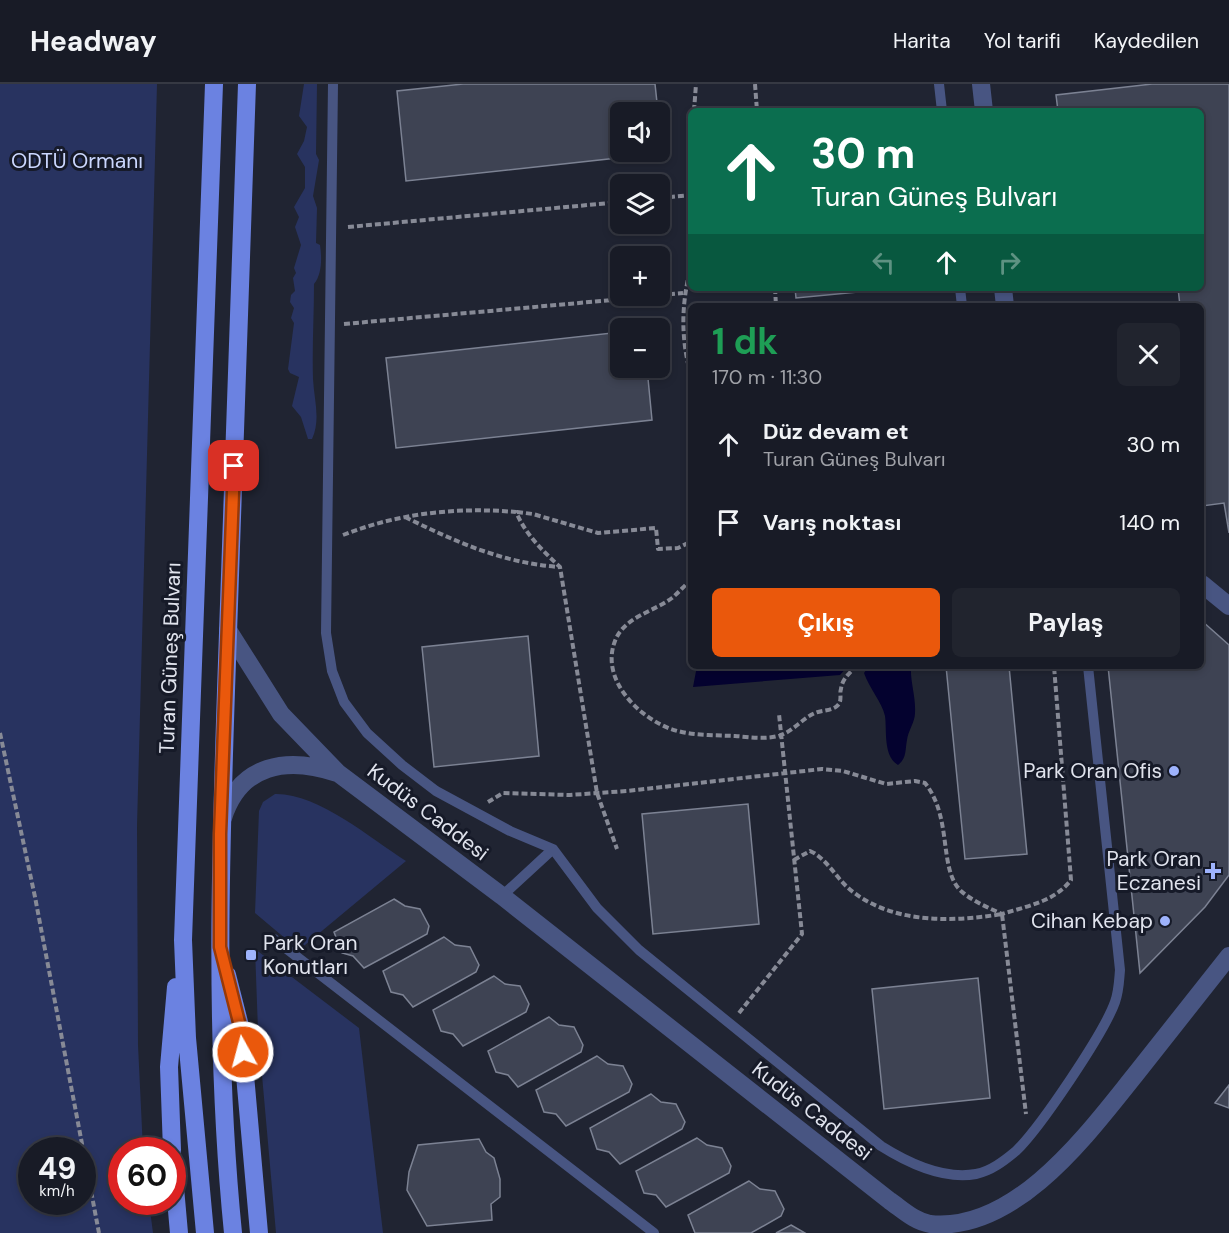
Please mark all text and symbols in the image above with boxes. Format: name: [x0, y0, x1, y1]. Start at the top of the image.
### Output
text: Headway: [30, 23, 157, 60]
text: Harita: [893, 27, 951, 55]
text: Yol tarifi: [984, 27, 1061, 55]
text: Kaydedilen: [1094, 27, 1199, 55]
map controls: [610, 102, 670, 378]
button: sound: [610, 102, 670, 162]
text: 30 m: [811, 126, 915, 181]
icon: ahead: [712, 132, 790, 210]
park label: ODTÜ Ormanı: [11, 147, 143, 175]
button: layers: [610, 174, 670, 234]
text: Turan Güneş Bulvarı: [811, 179, 1057, 214]
button: +: [610, 246, 670, 306]
icon: left: [867, 246, 900, 279]
icon: ahead: [930, 246, 963, 279]
icon: right: [993, 246, 1026, 279]
button: −: [610, 318, 670, 378]
text: 1 dk: [712, 318, 778, 365]
button: close: [1117, 323, 1180, 386]
text: 170 m · 11:30: [712, 364, 822, 390]
text: Düz devam et: [763, 417, 908, 446]
icon: ahead: [712, 428, 745, 461]
text: 30 m: [1126, 430, 1180, 459]
pin: [208, 440, 259, 491]
text: Turan Güneş Bulvarı: [763, 446, 945, 472]
icon: arrive: [217, 449, 250, 482]
icon: arrive: [712, 506, 745, 539]
text: Varış noktası: [763, 508, 901, 537]
text: 140 m: [1119, 508, 1180, 537]
street label: Turan Güneş Bulvarı: [153, 562, 187, 754]
button: Çıkış: [712, 588, 940, 657]
button: Paylaş: [952, 588, 1180, 657]
street label: Kudüs Caddesi: [362, 757, 494, 867]
place label: Park Oran Ofis: [1023, 757, 1162, 785]
marker: Park Oran Ofis: [1167, 764, 1181, 778]
place label: Park Oran Eczanesi: [1106, 845, 1201, 897]
marker: Park Oran Eczanesi: [1206, 864, 1220, 878]
place label: Cihan Kebap: [1031, 907, 1153, 935]
marker: Cihan Kebap: [1158, 914, 1172, 928]
place label: Park Oran Konutları: [263, 929, 358, 981]
marker: Park Oran Konutları: [244, 948, 258, 962]
position arrow: [211, 1020, 275, 1084]
street label: Kudüs Caddesi: [746, 1055, 878, 1167]
speed limit sign: 60: [108, 1137, 186, 1215]
text: 49: [38, 1149, 76, 1188]
text: km/h: [39, 1181, 75, 1201]

